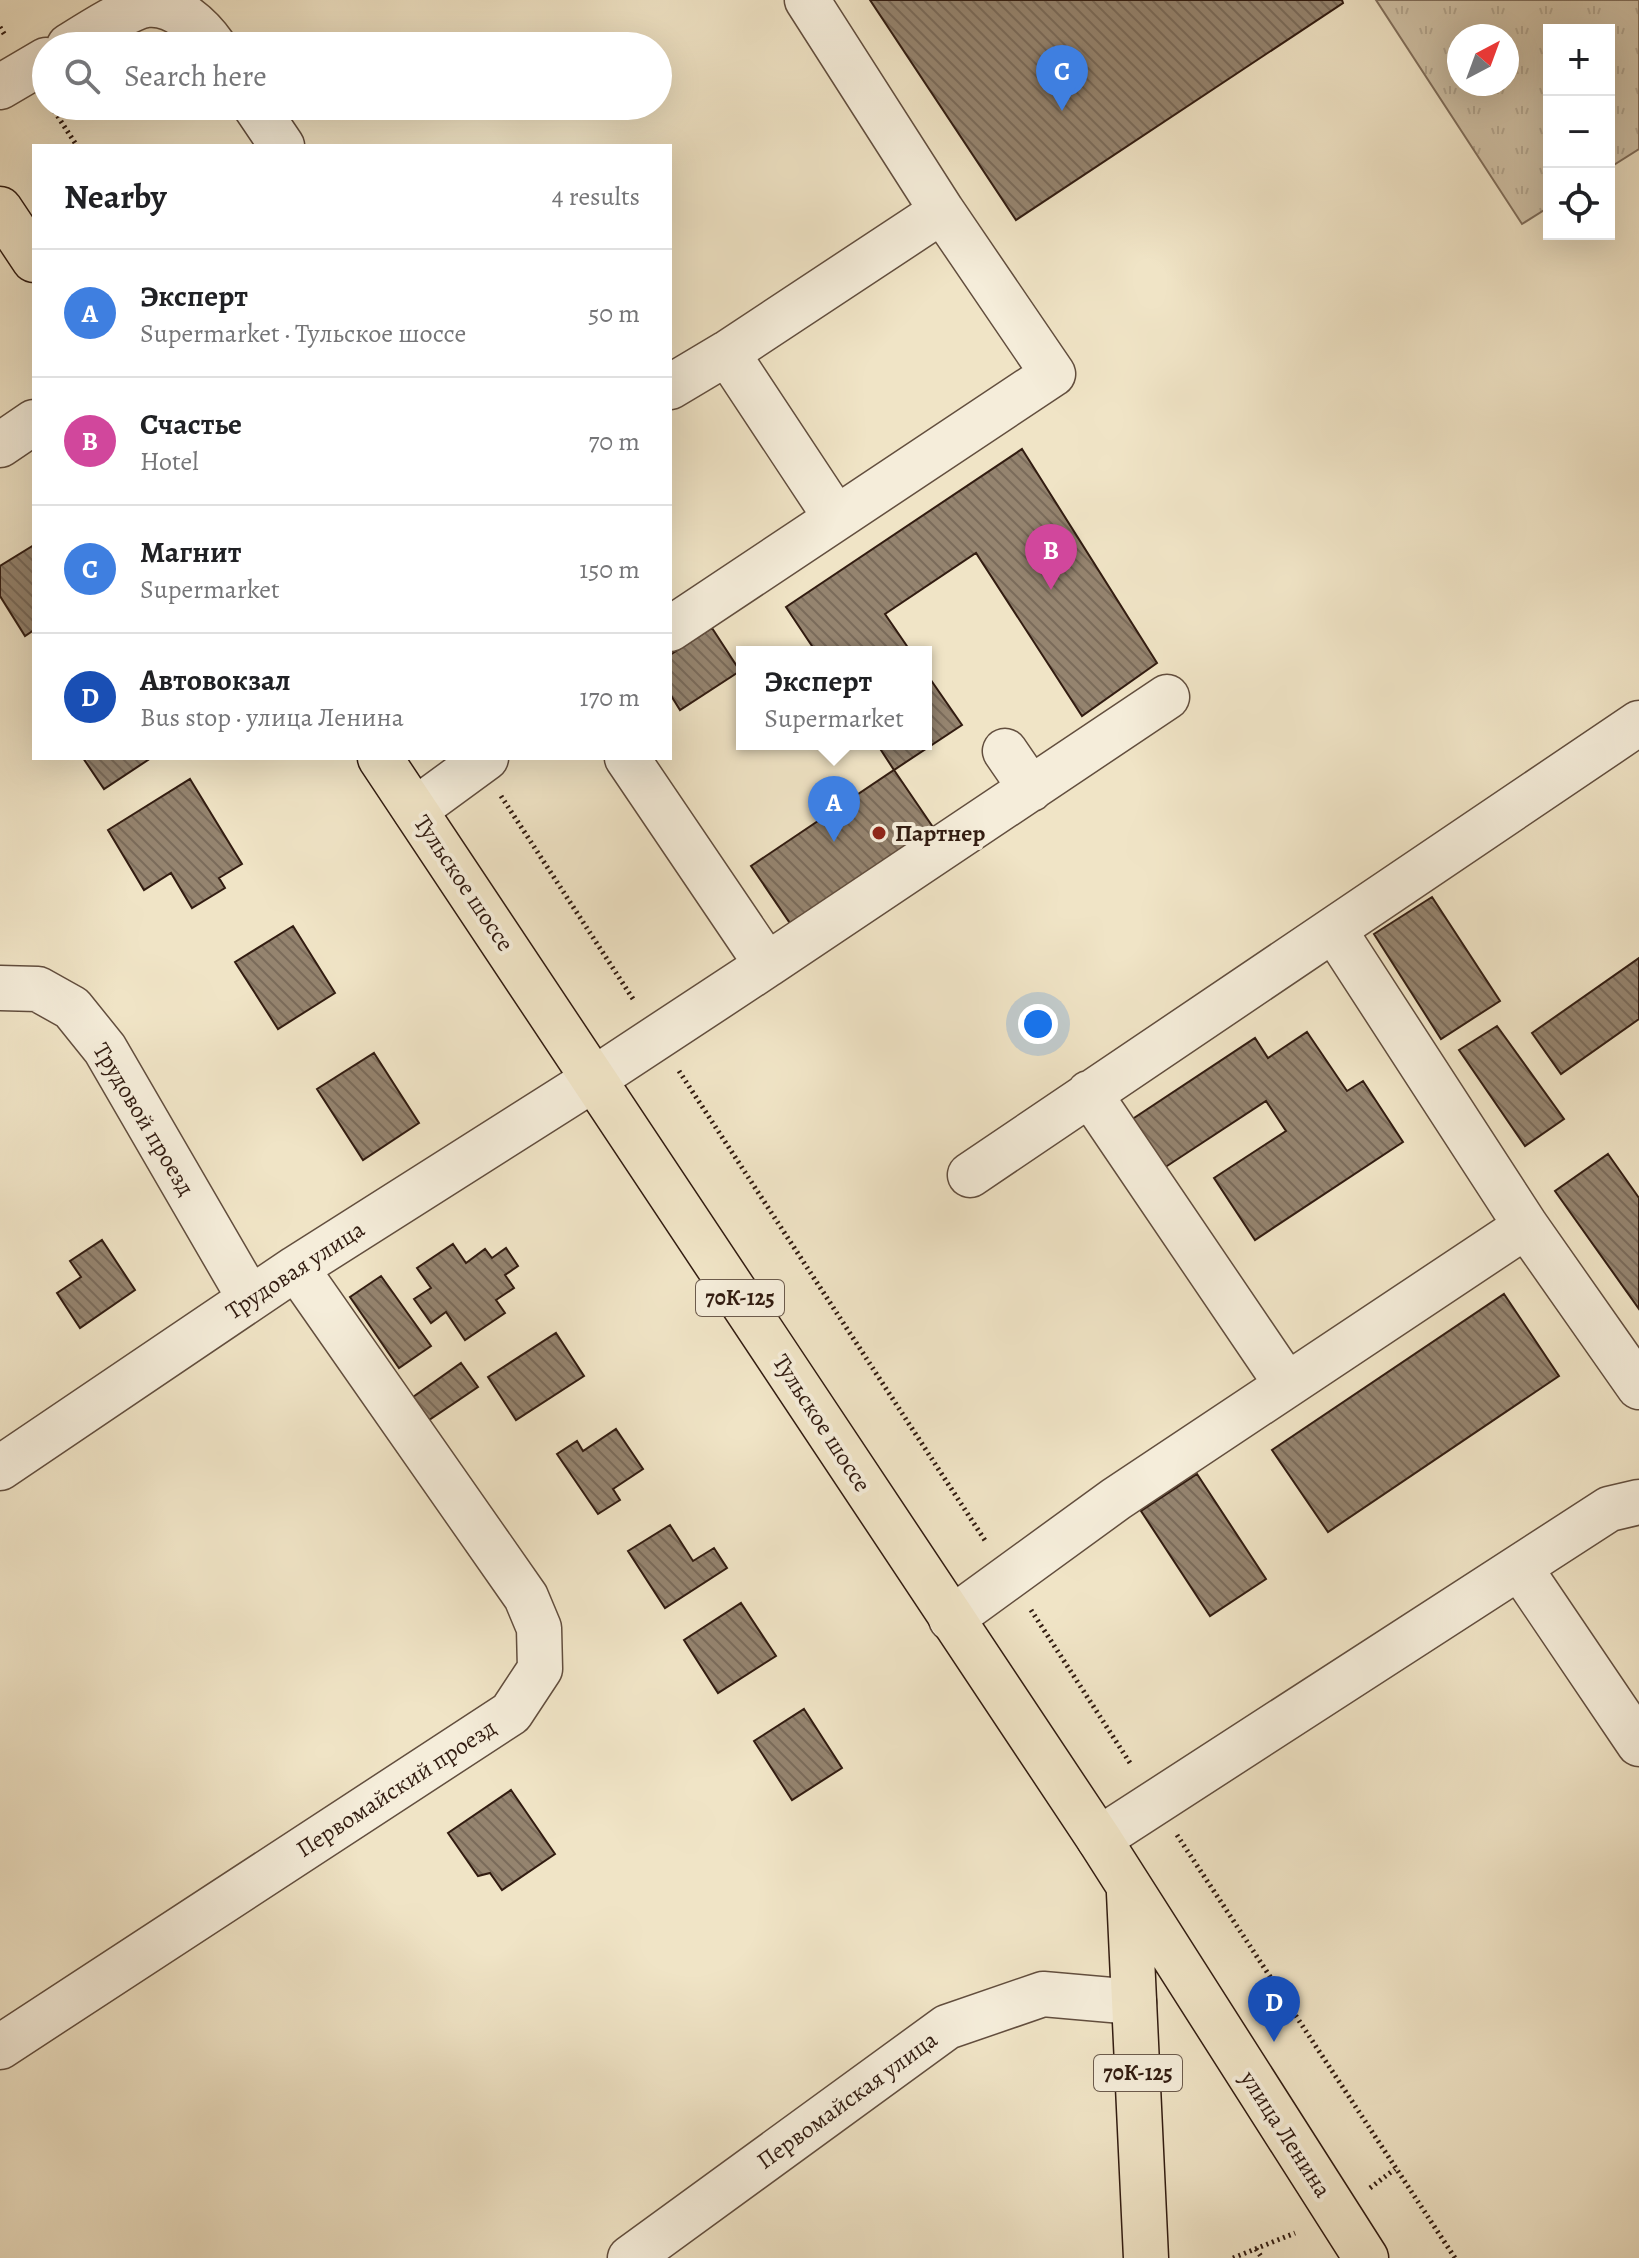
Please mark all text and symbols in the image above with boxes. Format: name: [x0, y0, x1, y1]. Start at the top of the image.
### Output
north arrow: [1447, 24, 1519, 96]
map controls: [1543, 24, 1615, 240]
button: +: [1543, 24, 1615, 96]
search box: [32, 32, 672, 120]
pin: C: [1036, 45, 1088, 111]
icon: search: [60, 54, 104, 98]
text: Search here: [124, 56, 267, 96]
button: −: [1543, 96, 1615, 168]
button: locate: [1543, 168, 1615, 240]
text: Nearby: [64, 173, 167, 220]
text: 4 results: [552, 179, 640, 214]
text: Эксперт: [140, 276, 248, 316]
text: A: [82, 296, 98, 331]
text: 50 m: [588, 296, 640, 331]
text: Supermarket · Тульское шоссе: [140, 316, 466, 351]
text: Счастье: [140, 404, 242, 444]
text: B: [82, 424, 98, 459]
text: 70 m: [588, 424, 640, 459]
text: Hotel: [140, 444, 199, 479]
pin: B: [1025, 524, 1077, 590]
text: Магнит: [140, 532, 241, 572]
text: C: [82, 552, 98, 587]
text: 150 m: [579, 552, 640, 587]
text: Supermarket: [140, 572, 280, 607]
popup: [736, 646, 932, 750]
text: Автовокзал: [140, 660, 291, 700]
text: Эксперт: [764, 661, 872, 701]
text: D: [81, 680, 99, 715]
text: 170 m: [580, 680, 640, 715]
text: Bus stop · улица Ленина: [140, 700, 404, 735]
text: Supermarket: [764, 701, 904, 736]
pin: A: [808, 776, 860, 842]
street label: Тульское шоссе: [407, 808, 521, 958]
place label: Партнер: [895, 817, 985, 849]
marker: Партнер: [870, 824, 888, 842]
your location: [1018, 1004, 1058, 1044]
street label: Трудовой проезд: [86, 1037, 202, 1201]
street label: Трудовая улица: [219, 1213, 371, 1327]
road number: 70К-125: [696, 1280, 784, 1316]
street label: Тульское шоссе: [766, 1348, 878, 1498]
street label: Первомайский проезд: [290, 1711, 502, 1865]
pin: D: [1248, 1976, 1300, 2042]
street label: Первомайская улица: [750, 2024, 944, 2176]
road number: 70К-125: [1094, 2055, 1182, 2091]
street label: улица Ленина: [1232, 2064, 1339, 2204]

